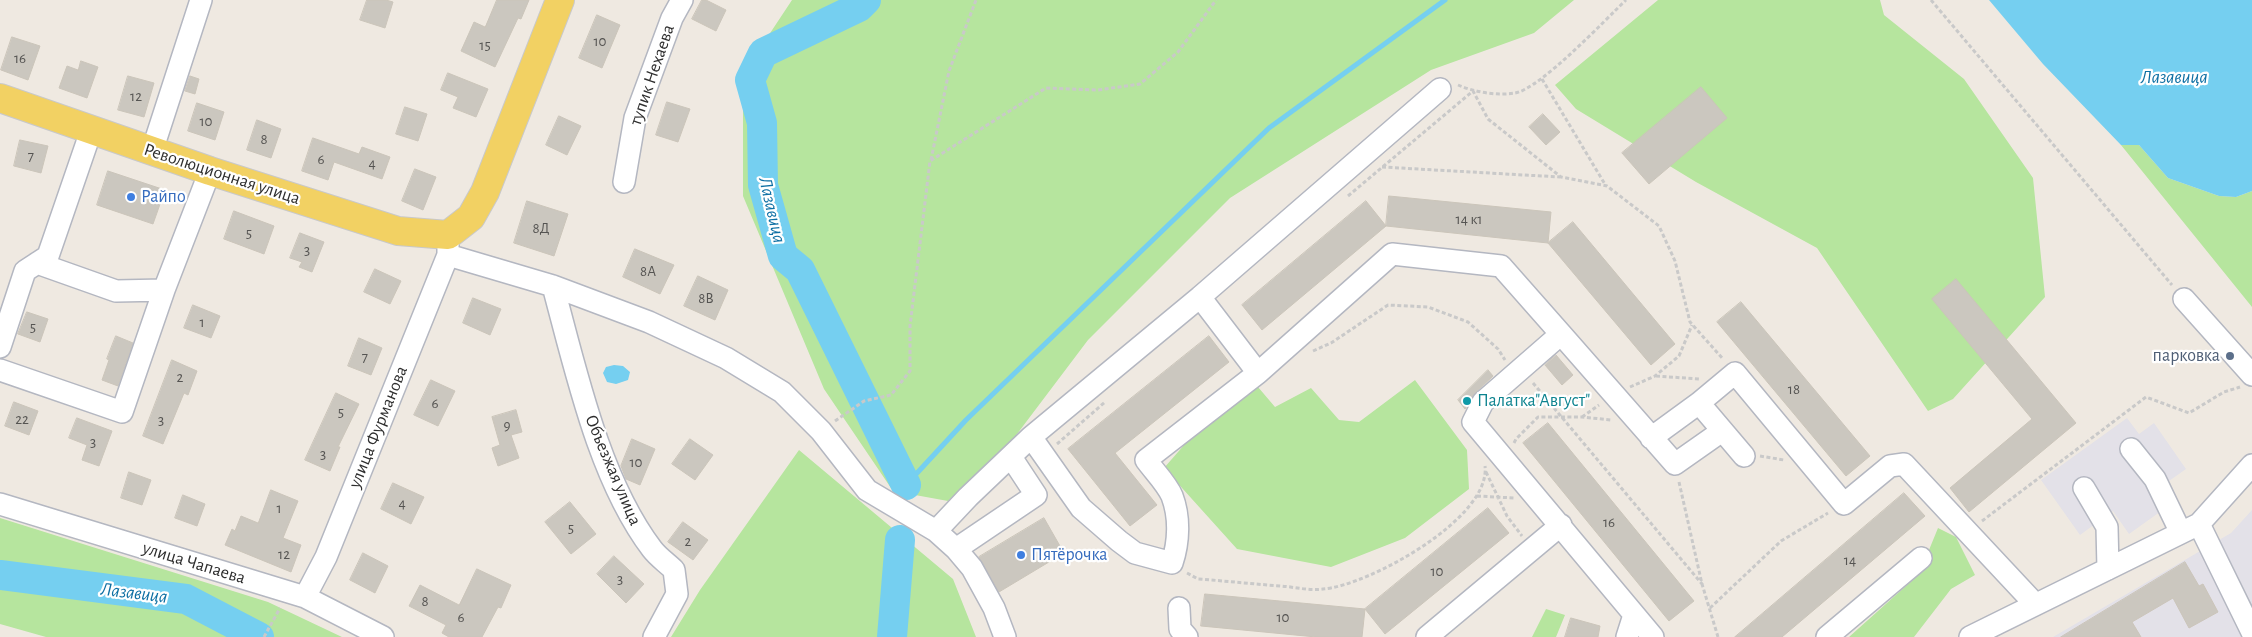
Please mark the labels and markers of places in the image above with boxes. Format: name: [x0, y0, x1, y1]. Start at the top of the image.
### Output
place label: Райпо: [141, 186, 186, 208]
marker: Райпо: [125, 191, 137, 203]
place label: парковка: [2153, 345, 2220, 367]
marker: парковка: [2224, 350, 2236, 362]
place label: Палатка"Август": [1477, 390, 1590, 412]
marker: Палатка"Август": [1461, 395, 1473, 407]
place label: Пятёрочка: [1031, 544, 1108, 566]
marker: Пятёрочка: [1015, 549, 1027, 561]

